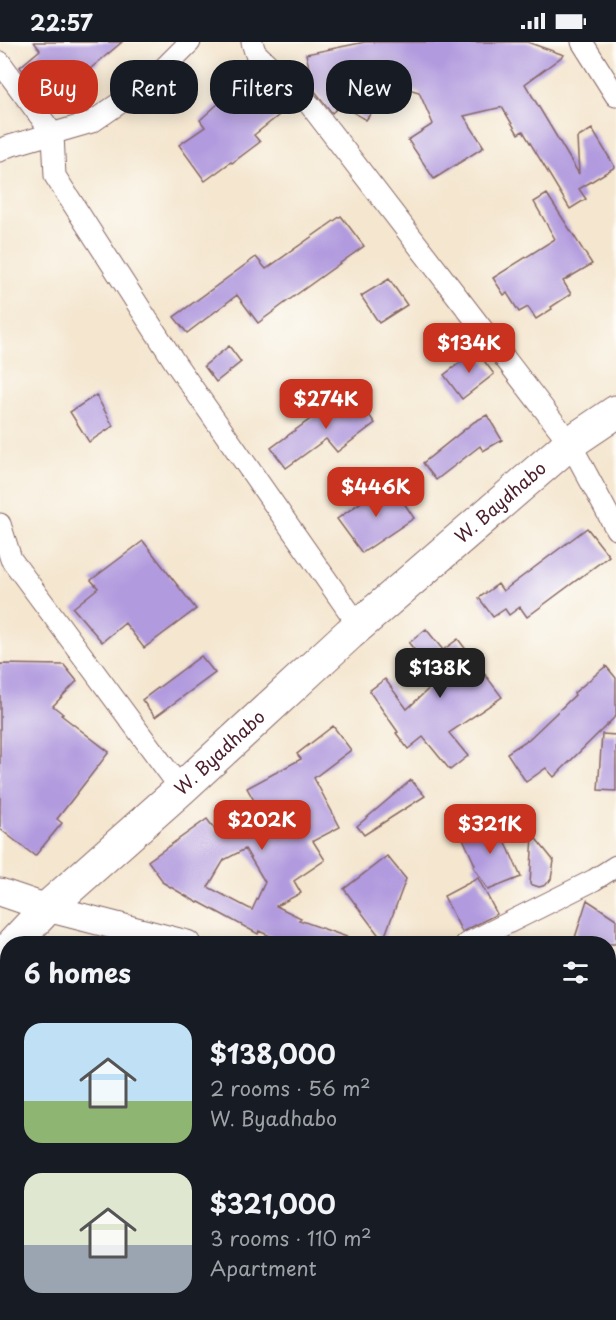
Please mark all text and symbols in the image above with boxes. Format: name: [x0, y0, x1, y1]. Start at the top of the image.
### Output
text: 22:57: [30, 5, 93, 38]
chip: Buy: [18, 60, 98, 114]
chip: Rent: [110, 60, 198, 114]
chip: Filters: [210, 60, 314, 114]
chip: New: [326, 60, 412, 114]
pin: $134K: [427, 323, 511, 374]
text: $134K: [437, 327, 501, 357]
pin: $274K: [284, 379, 368, 430]
text: $274K: [294, 383, 358, 413]
street label: W. Baydhabo: [448, 454, 552, 549]
pin: $446K: [334, 467, 418, 518]
text: $446K: [341, 471, 411, 501]
pin: $138K: [398, 648, 482, 699]
text: $138K: [409, 652, 471, 682]
street label: W. Byadhabo: [168, 703, 270, 801]
pin: $202K: [220, 800, 304, 851]
text: $202K: [228, 804, 296, 834]
pin: $321K: [448, 804, 532, 855]
text: $321K: [458, 808, 522, 838]
text: 6 homes: [24, 953, 131, 992]
icon: filters: [559, 956, 592, 989]
text: $138,000: [210, 1034, 336, 1073]
icon: home: [72, 1047, 144, 1119]
text: 2 rooms · 56 m²: [210, 1073, 371, 1103]
text: W. Byadhabo: [210, 1103, 337, 1133]
text: $321,000: [210, 1184, 336, 1223]
icon: home: [72, 1197, 144, 1269]
text: 3 rooms · 110 m²: [210, 1223, 372, 1253]
text: Apartment: [210, 1253, 317, 1283]

